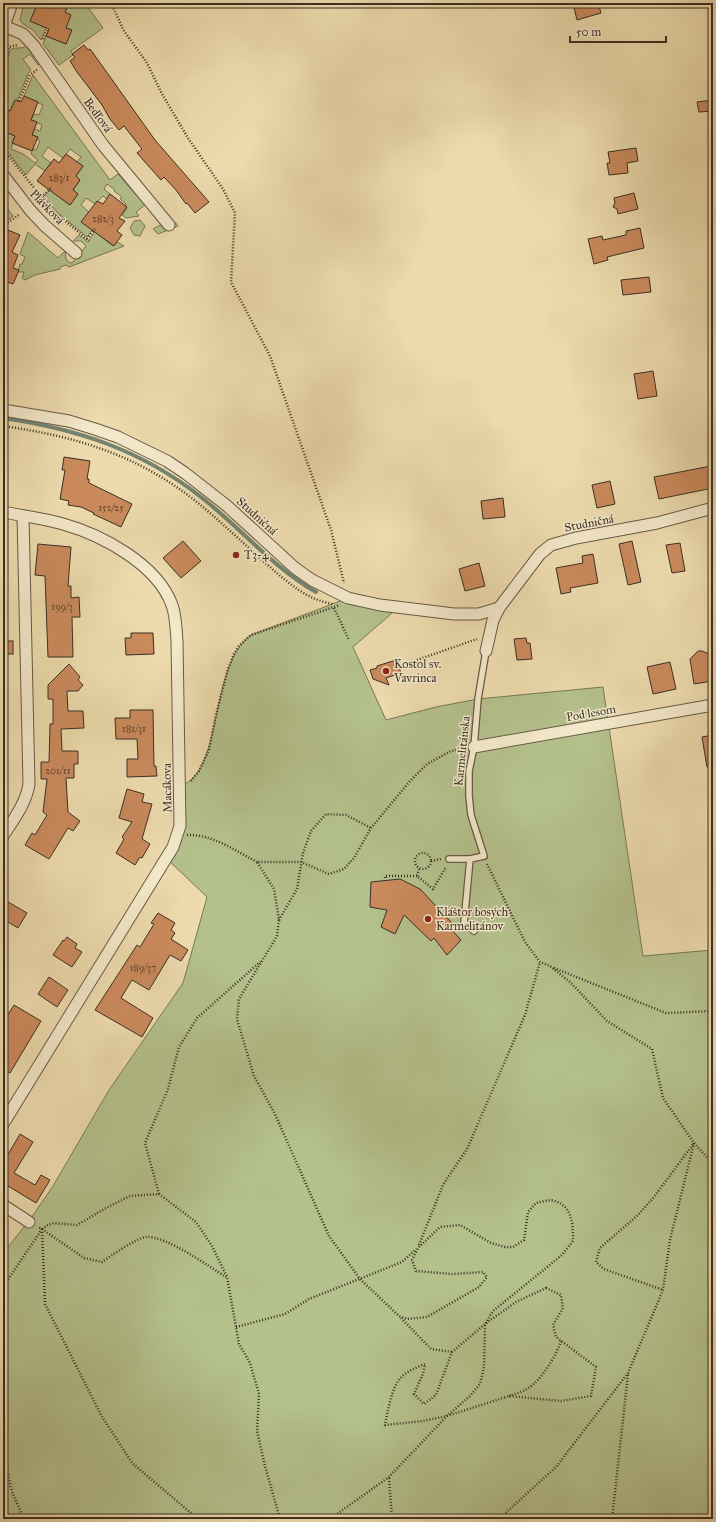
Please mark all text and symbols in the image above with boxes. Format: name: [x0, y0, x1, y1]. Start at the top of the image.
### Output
scale bar: [570, 18, 666, 44]
text: 50 m: [576, 25, 601, 39]
street label: Bedľová: [81, 95, 116, 136]
house number: 283/1: [49, 172, 69, 184]
street label: Plávková: [27, 187, 68, 228]
house number: 282/3: [92, 213, 114, 225]
street label: Studničná: [234, 494, 281, 539]
house number: 152/25: [98, 502, 124, 514]
street label: Studničná: [563, 511, 616, 535]
place label: T3-4: [244, 548, 269, 562]
marker: T3-4: [231, 550, 241, 560]
house number: 199/3: [51, 601, 73, 613]
place label: Kostol sv. Vavrinca: [393, 657, 441, 685]
marker: Kostol sv. Vavrinca: [381, 666, 391, 676]
street label: Pod lesom: [565, 702, 617, 724]
street label: Karmelitánska: [451, 714, 473, 787]
house number: 181/31: [122, 723, 146, 735]
street label: Macákova: [160, 762, 174, 813]
house number: 201/11: [45, 765, 71, 777]
place label: Kláštor bosých Karmelitánov: [436, 905, 509, 933]
marker: Kláštor bosých Karmelitánov: [423, 914, 433, 924]
house number: 189/37: [130, 962, 156, 974]

